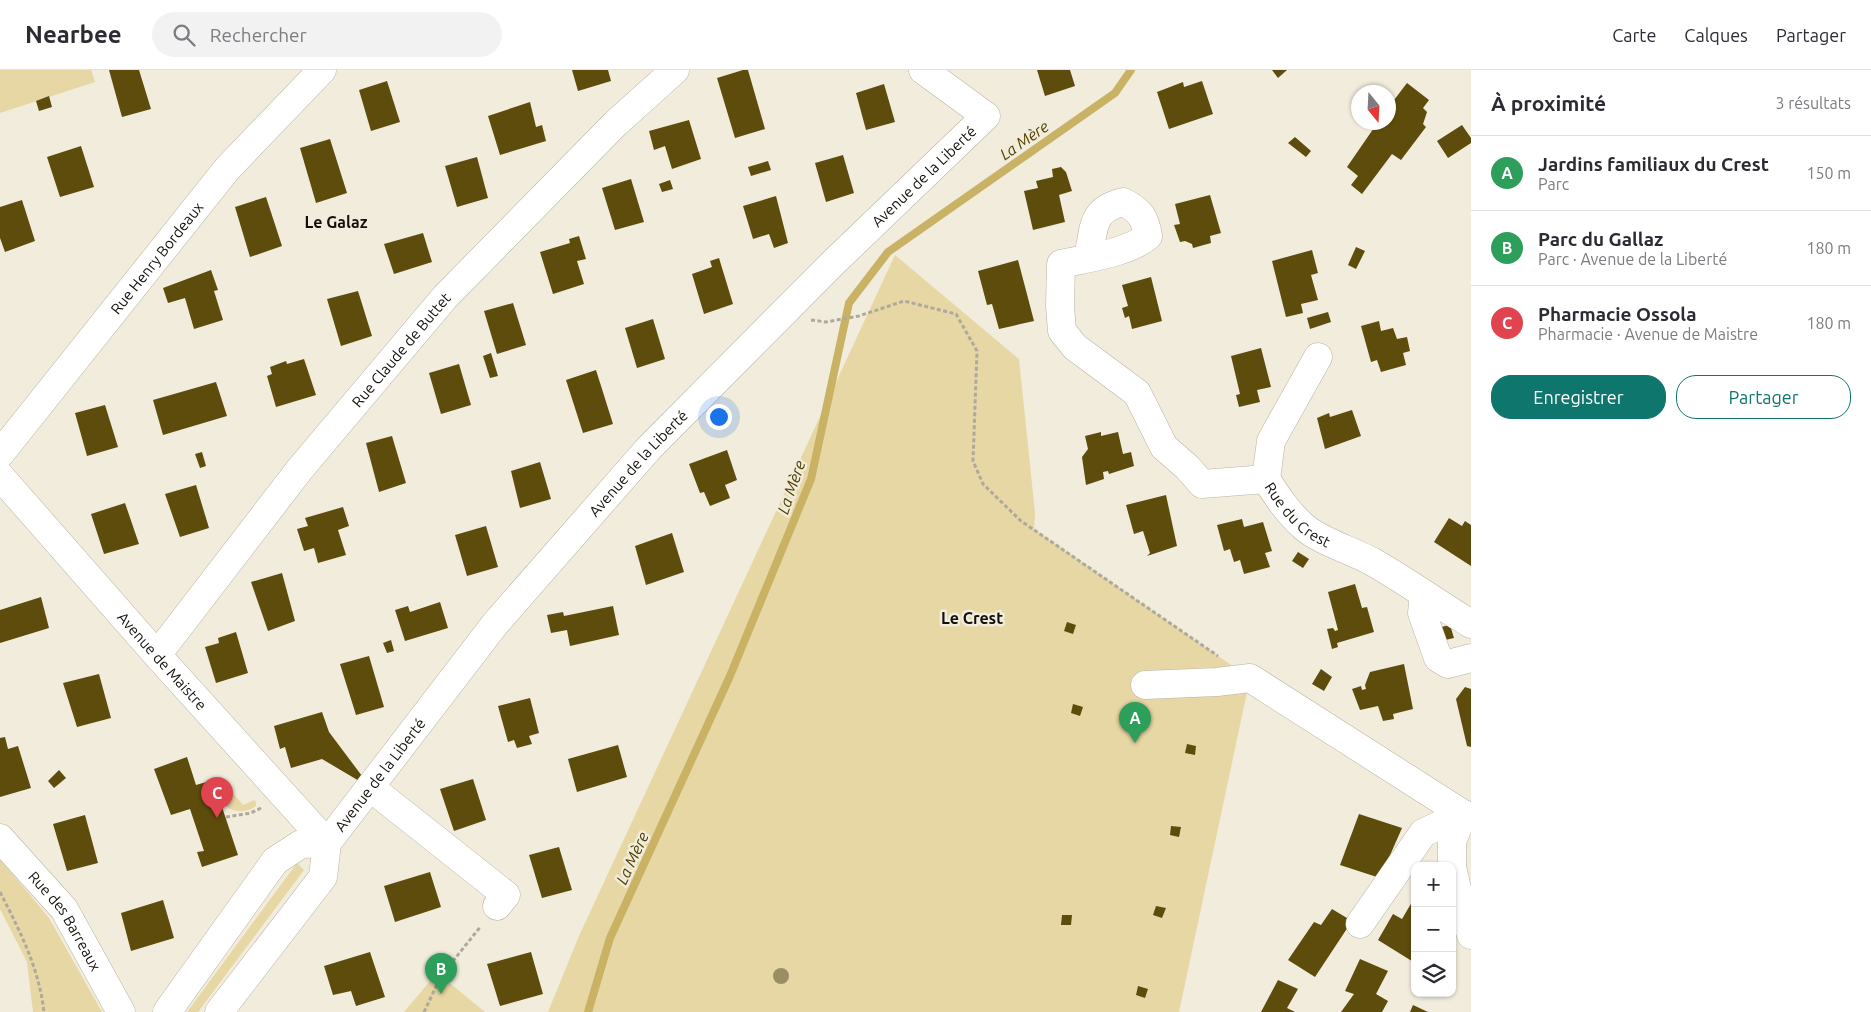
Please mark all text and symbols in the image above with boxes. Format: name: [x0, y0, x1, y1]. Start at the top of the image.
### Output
search box: [152, 12, 502, 57]
text: Nearbee: [25, 21, 122, 48]
icon: search: [170, 21, 198, 49]
text: Rechercher: [210, 24, 307, 46]
text: Carte: [1612, 25, 1656, 45]
text: Calques: [1684, 25, 1748, 45]
text: Partager: [1776, 25, 1846, 45]
north arrow: [1351, 85, 1396, 130]
text: À proximité: [1491, 91, 1606, 115]
text: 3 résultats: [1775, 94, 1851, 112]
water label: La Mère: [996, 117, 1052, 163]
street label: Avenue de la Liberté: [868, 122, 979, 230]
text: Jardins familiaux du Crest: [1538, 153, 1769, 175]
text: A: [1501, 164, 1513, 182]
text: 150 m: [1806, 164, 1851, 182]
text: Parc: [1538, 175, 1569, 193]
street label: Rue Henry Bordeaux: [107, 198, 206, 317]
district label: Le Galaz: [304, 213, 368, 231]
text: Parc du Gallaz: [1538, 228, 1663, 250]
text: B: [1502, 239, 1512, 257]
text: 180 m: [1806, 239, 1851, 257]
text: Parc · Avenue de la Liberté: [1538, 250, 1727, 268]
street label: Rue Claude de Buttet: [348, 288, 454, 410]
text: Pharmacie Ossola: [1538, 303, 1697, 325]
text: C: [1502, 314, 1512, 332]
text: 180 m: [1806, 314, 1851, 332]
text: Pharmacie · Avenue de Maistre: [1538, 325, 1758, 343]
button: Enregistrer: [1491, 375, 1666, 419]
button: Partager: [1676, 375, 1851, 419]
your location: [706, 404, 732, 430]
street label: Avenue de la Liberté: [585, 406, 691, 519]
water label: La Mère: [773, 458, 809, 516]
street label: Rue du Crest: [1262, 479, 1333, 550]
street label: Avenue de Maistre: [115, 608, 211, 713]
district label: Le Crest: [941, 609, 1003, 627]
pin: A: [1119, 702, 1151, 743]
street label: Avenue de la Liberté: [331, 715, 428, 834]
pin: C: [201, 777, 233, 818]
water label: La Mère: [612, 829, 652, 887]
map controls: [1411, 862, 1456, 997]
button: +: [1411, 862, 1456, 907]
street label: Rue des Barreaux: [25, 867, 105, 974]
button: −: [1411, 907, 1456, 952]
button: layers: [1411, 952, 1456, 997]
pin: B: [425, 953, 457, 994]

